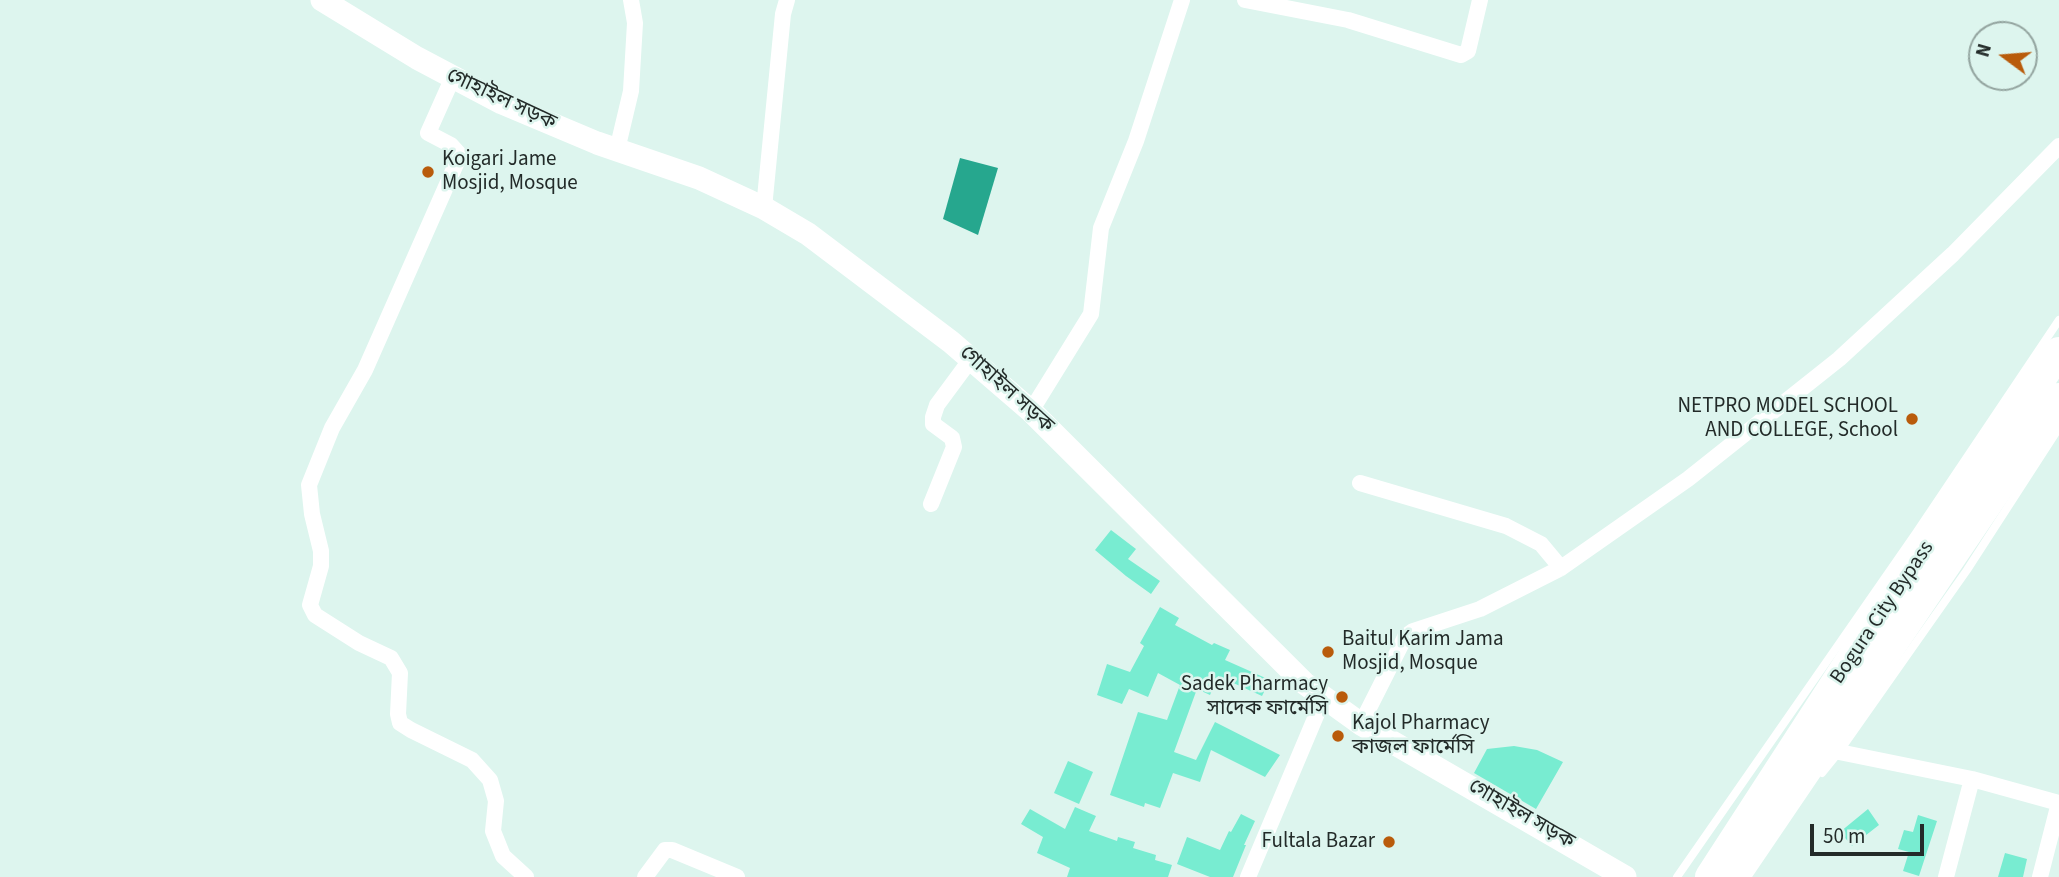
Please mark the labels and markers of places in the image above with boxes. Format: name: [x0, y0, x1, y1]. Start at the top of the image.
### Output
place label: Koigari Jame Mosjid, Mosque: [442, 147, 578, 197]
marker: Koigari Jame Mosjid, Mosque: [420, 164, 436, 180]
place label: NETPRO MODEL SCHOOL AND COLLEGE, School: [1678, 394, 1898, 444]
marker: NETPRO MODEL SCHOOL AND COLLEGE, School: [1904, 411, 1920, 427]
place label: Baitul Karim Jama Mosjid, Mosque: [1342, 627, 1504, 677]
marker: Baitul Karim Jama Mosjid, Mosque: [1320, 644, 1336, 660]
place label: Sadek Pharmacy সাদেক ফার্মেসি: [1181, 672, 1328, 722]
marker: Sadek Pharmacy সাদেক ফার্মেসি: [1334, 689, 1350, 705]
place label: Kajol Pharmacy কাজল ফার্মেসি: [1352, 711, 1490, 761]
marker: Kajol Pharmacy কাজল ফার্মেসি: [1330, 728, 1346, 744]
place label: Fultala Bazar: [1262, 829, 1375, 855]
marker: Fultala Bazar: [1381, 834, 1397, 850]

